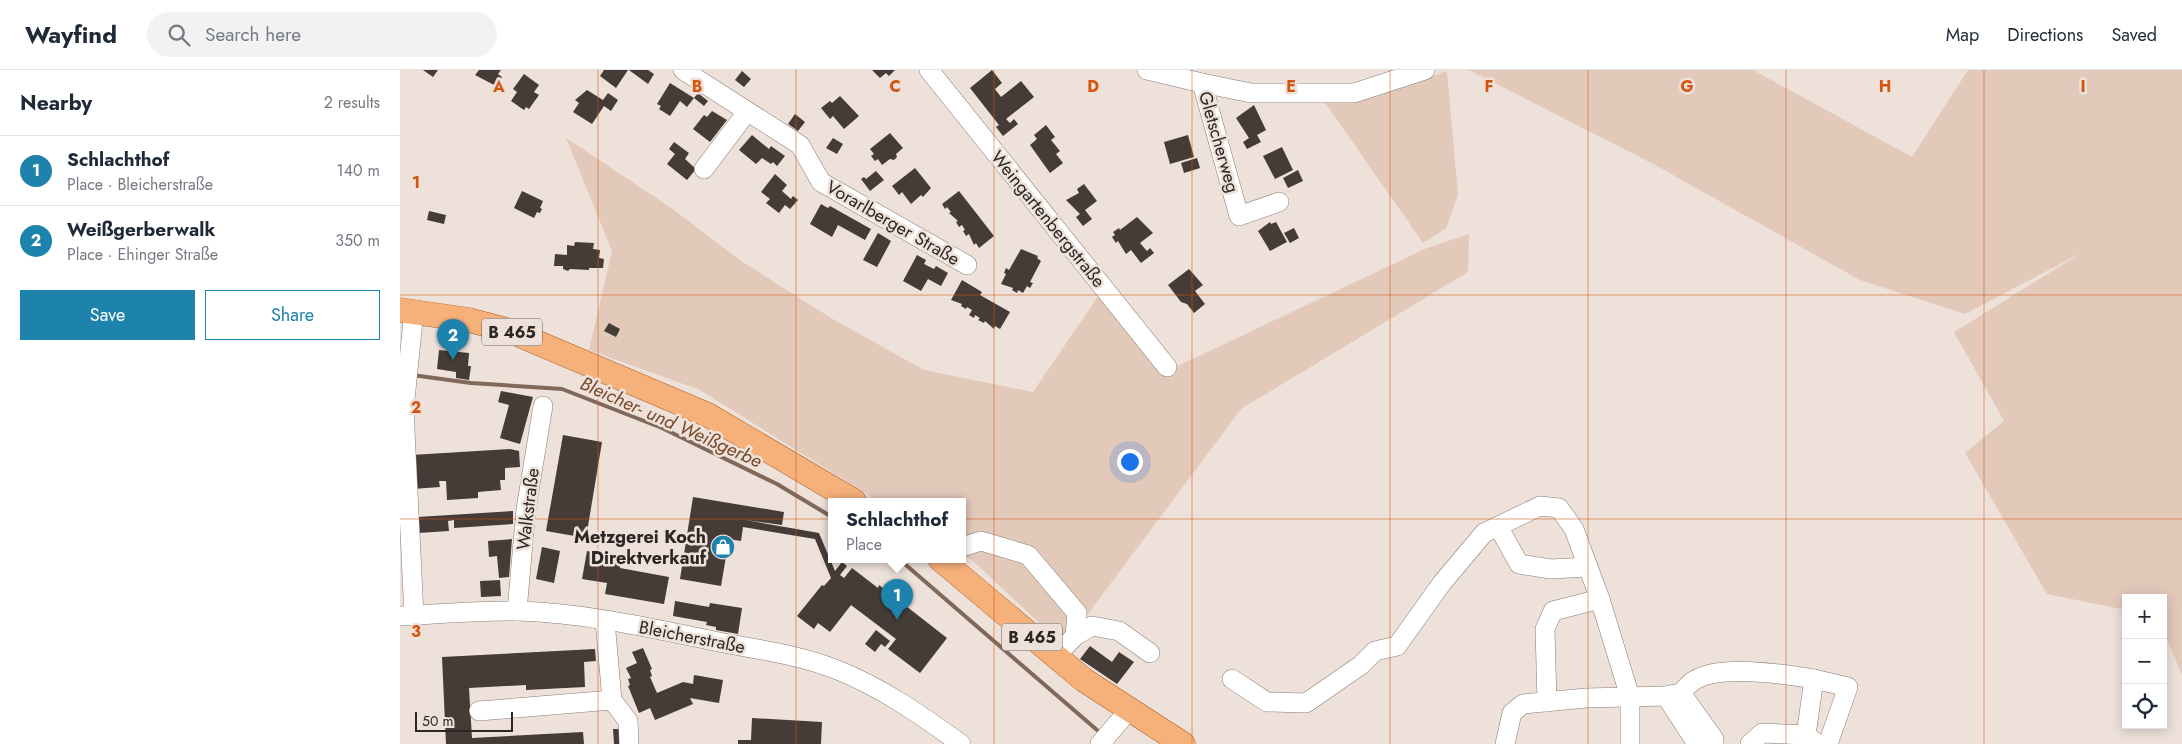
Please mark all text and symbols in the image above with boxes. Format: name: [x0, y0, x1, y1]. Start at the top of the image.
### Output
search box: [147, 12, 497, 57]
text: Wayfind: [25, 17, 117, 52]
icon: search: [165, 21, 193, 49]
text: Search here: [205, 21, 301, 48]
text: Map: [1946, 22, 1979, 48]
text: Directions: [2007, 22, 2083, 48]
text: Saved: [2111, 22, 2157, 48]
text: A: [492, 75, 505, 98]
text: B: [692, 75, 702, 98]
text: C: [889, 75, 901, 98]
text: D: [1087, 75, 1099, 98]
text: E: [1286, 75, 1296, 98]
text: F: [1485, 75, 1493, 98]
text: G: [1680, 75, 1694, 98]
text: H: [1879, 75, 1891, 98]
text: I: [2080, 75, 2086, 98]
text: Nearby: [20, 88, 92, 118]
street label: Gletscherweg: [1192, 88, 1246, 196]
text: 2 results: [324, 91, 380, 114]
street label: Weingartenbergstraße: [985, 145, 1111, 293]
text: Schlachthof: [67, 146, 169, 173]
text: 1: [32, 159, 40, 182]
text: 140 m: [337, 159, 380, 182]
text: 1: [412, 171, 420, 194]
text: Place · Bleicherstraße: [67, 173, 213, 196]
street label: Vorarlberger Straße: [821, 174, 965, 272]
text: Weißgerberwalk: [67, 216, 215, 243]
text: 2: [31, 229, 41, 252]
text: 350 m: [335, 229, 380, 252]
text: Place · Ehinger Straße: [67, 243, 218, 266]
button: Save: [20, 290, 195, 340]
button: Share: [205, 290, 380, 340]
road number: B 465: [482, 318, 542, 346]
pin: 2: [437, 319, 469, 360]
water label: Bleicher- und Weißgerbe: [576, 370, 767, 474]
text: 2: [411, 396, 421, 419]
your location: [1117, 449, 1143, 475]
street label: Walkstraße: [510, 466, 546, 552]
popup: [828, 498, 966, 563]
text: Schlachthof: [846, 506, 948, 533]
place label: Metzgerei Koch Direktverkauf: [574, 524, 707, 571]
text: Place: [846, 533, 882, 556]
shop icon: Metzgerei Koch Direktverkauf: [710, 534, 736, 560]
pin: 1: [881, 579, 913, 620]
map controls: [2122, 594, 2167, 729]
button: +: [2122, 594, 2167, 639]
street label: Bleicherstraße: [637, 614, 747, 660]
text: 3: [411, 620, 421, 643]
road number: B 465: [1002, 624, 1062, 650]
button: −: [2122, 639, 2167, 684]
button: locate: [2122, 684, 2167, 729]
scale bar: [415, 709, 512, 732]
text: 50 m: [422, 711, 453, 731]

